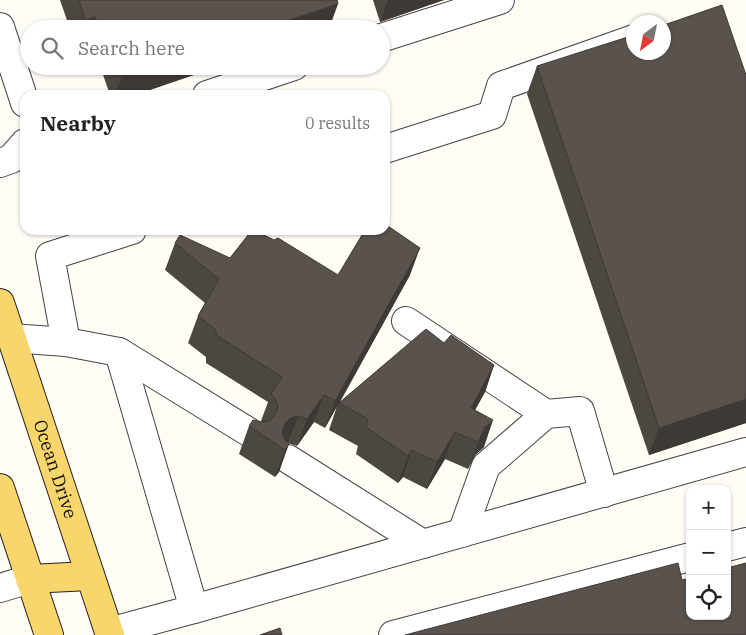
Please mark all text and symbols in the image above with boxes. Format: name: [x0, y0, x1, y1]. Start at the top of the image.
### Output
north arrow: [626, 15, 671, 60]
search box: [20, 20, 390, 75]
icon: search: [38, 34, 66, 62]
text: Search here: [78, 36, 185, 60]
text: Nearby: [40, 109, 116, 137]
text: 0 results: [305, 113, 370, 133]
street label: Ocean Drive: [28, 417, 83, 521]
map controls: [686, 485, 731, 620]
button: +: [686, 485, 731, 530]
button: −: [686, 530, 731, 575]
button: locate: [686, 575, 731, 620]

